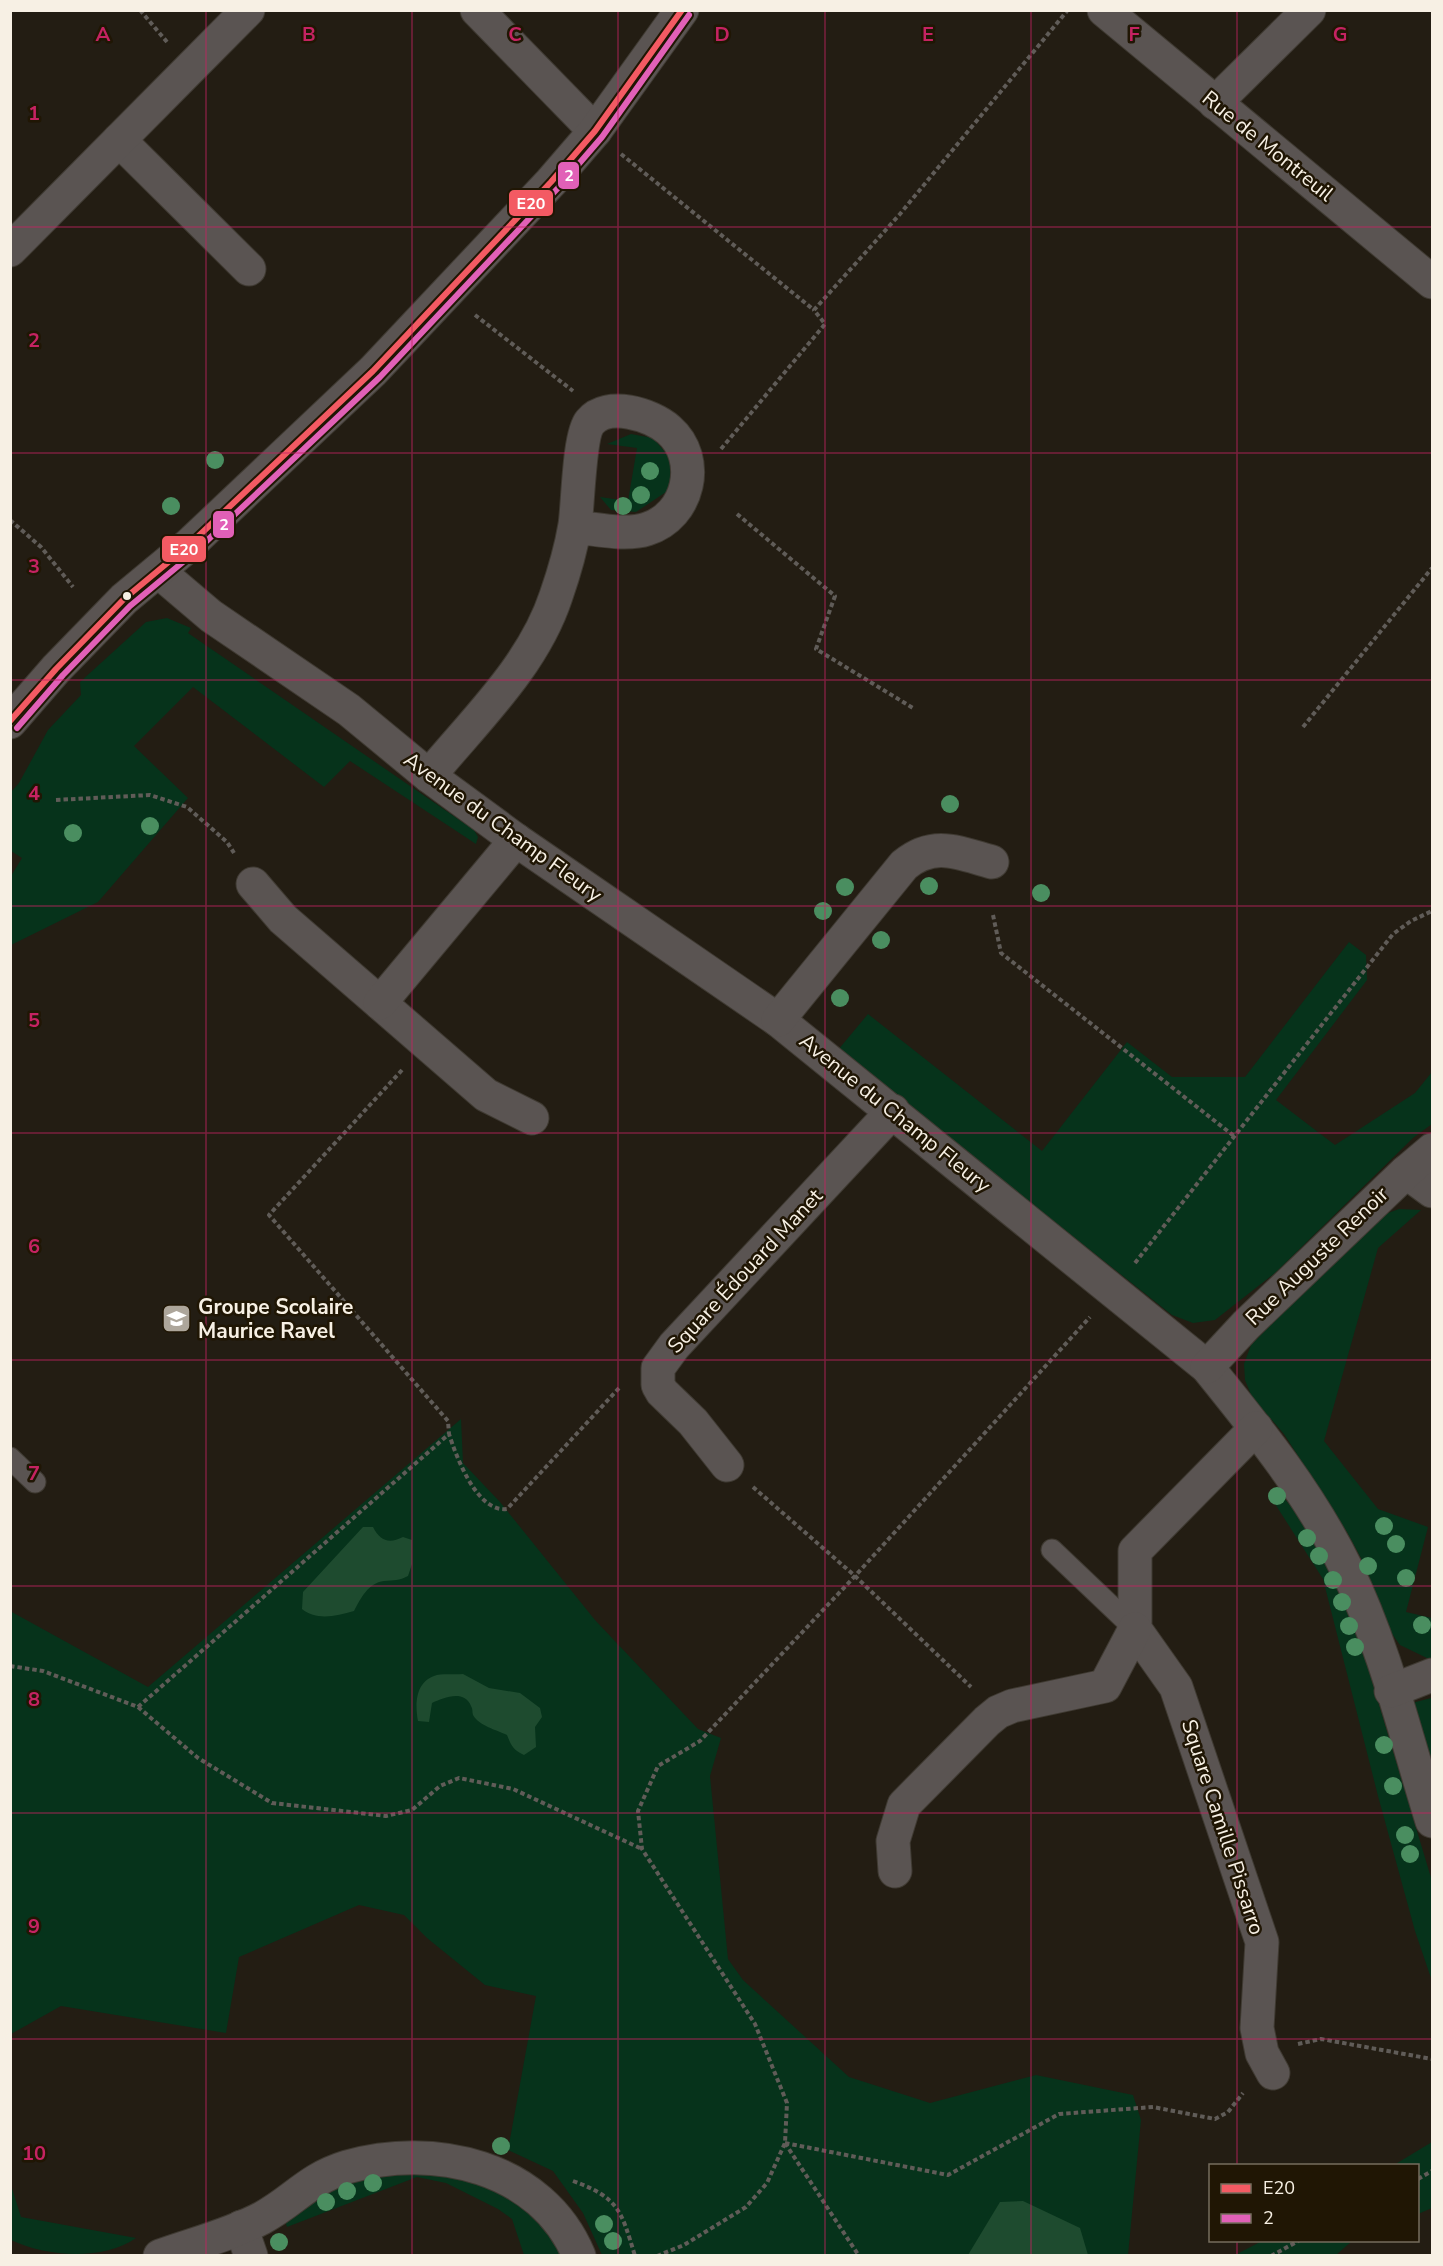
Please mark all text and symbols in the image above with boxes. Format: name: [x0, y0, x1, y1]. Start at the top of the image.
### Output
text: A: [96, 21, 111, 48]
text: B: [302, 21, 316, 48]
text: C: [508, 21, 522, 48]
text: D: [714, 21, 730, 48]
text: E: [922, 21, 934, 48]
text: F: [1128, 21, 1140, 48]
text: G: [1333, 21, 1347, 48]
street label: Rue de Montreuil: [1196, 84, 1340, 208]
text: 1: [28, 100, 40, 127]
line badge: 2: [557, 161, 580, 190]
text: 2: [564, 165, 574, 187]
line badge: E20: [508, 189, 554, 217]
text: E20: [517, 193, 545, 215]
text: 2: [28, 327, 40, 354]
line badge: 2: [212, 510, 235, 539]
text: 2: [219, 514, 229, 536]
line badge: E20: [161, 535, 207, 563]
text: E20: [170, 539, 198, 561]
text: 3: [28, 553, 40, 580]
unlabelled marker: [121, 590, 133, 602]
street label: Avenue du Champ Fleury: [398, 746, 608, 909]
text: 4: [28, 780, 40, 807]
text: 5: [28, 1007, 40, 1034]
street label: Avenue du Champ Fleury: [793, 1027, 997, 1199]
street label: Rue Auguste Renoir: [1240, 1180, 1395, 1331]
street label: Square Édouard Manet: [661, 1182, 829, 1359]
text: 6: [28, 1233, 40, 1260]
place label: Groupe Scolaire Maurice Ravel: [198, 1293, 353, 1345]
school or university icon: Groupe Scolaire Maurice Ravel: [161, 1303, 193, 1335]
text: 7: [28, 1460, 40, 1487]
text: 8: [28, 1686, 40, 1713]
street label: Square Camille Pissarro: [1175, 1716, 1271, 1938]
text: 9: [28, 1913, 40, 1940]
text: 10: [22, 2140, 46, 2167]
legend: [1209, 2164, 1419, 2242]
text: E20: [1263, 2176, 1295, 2200]
text: 2: [1263, 2206, 1274, 2230]

